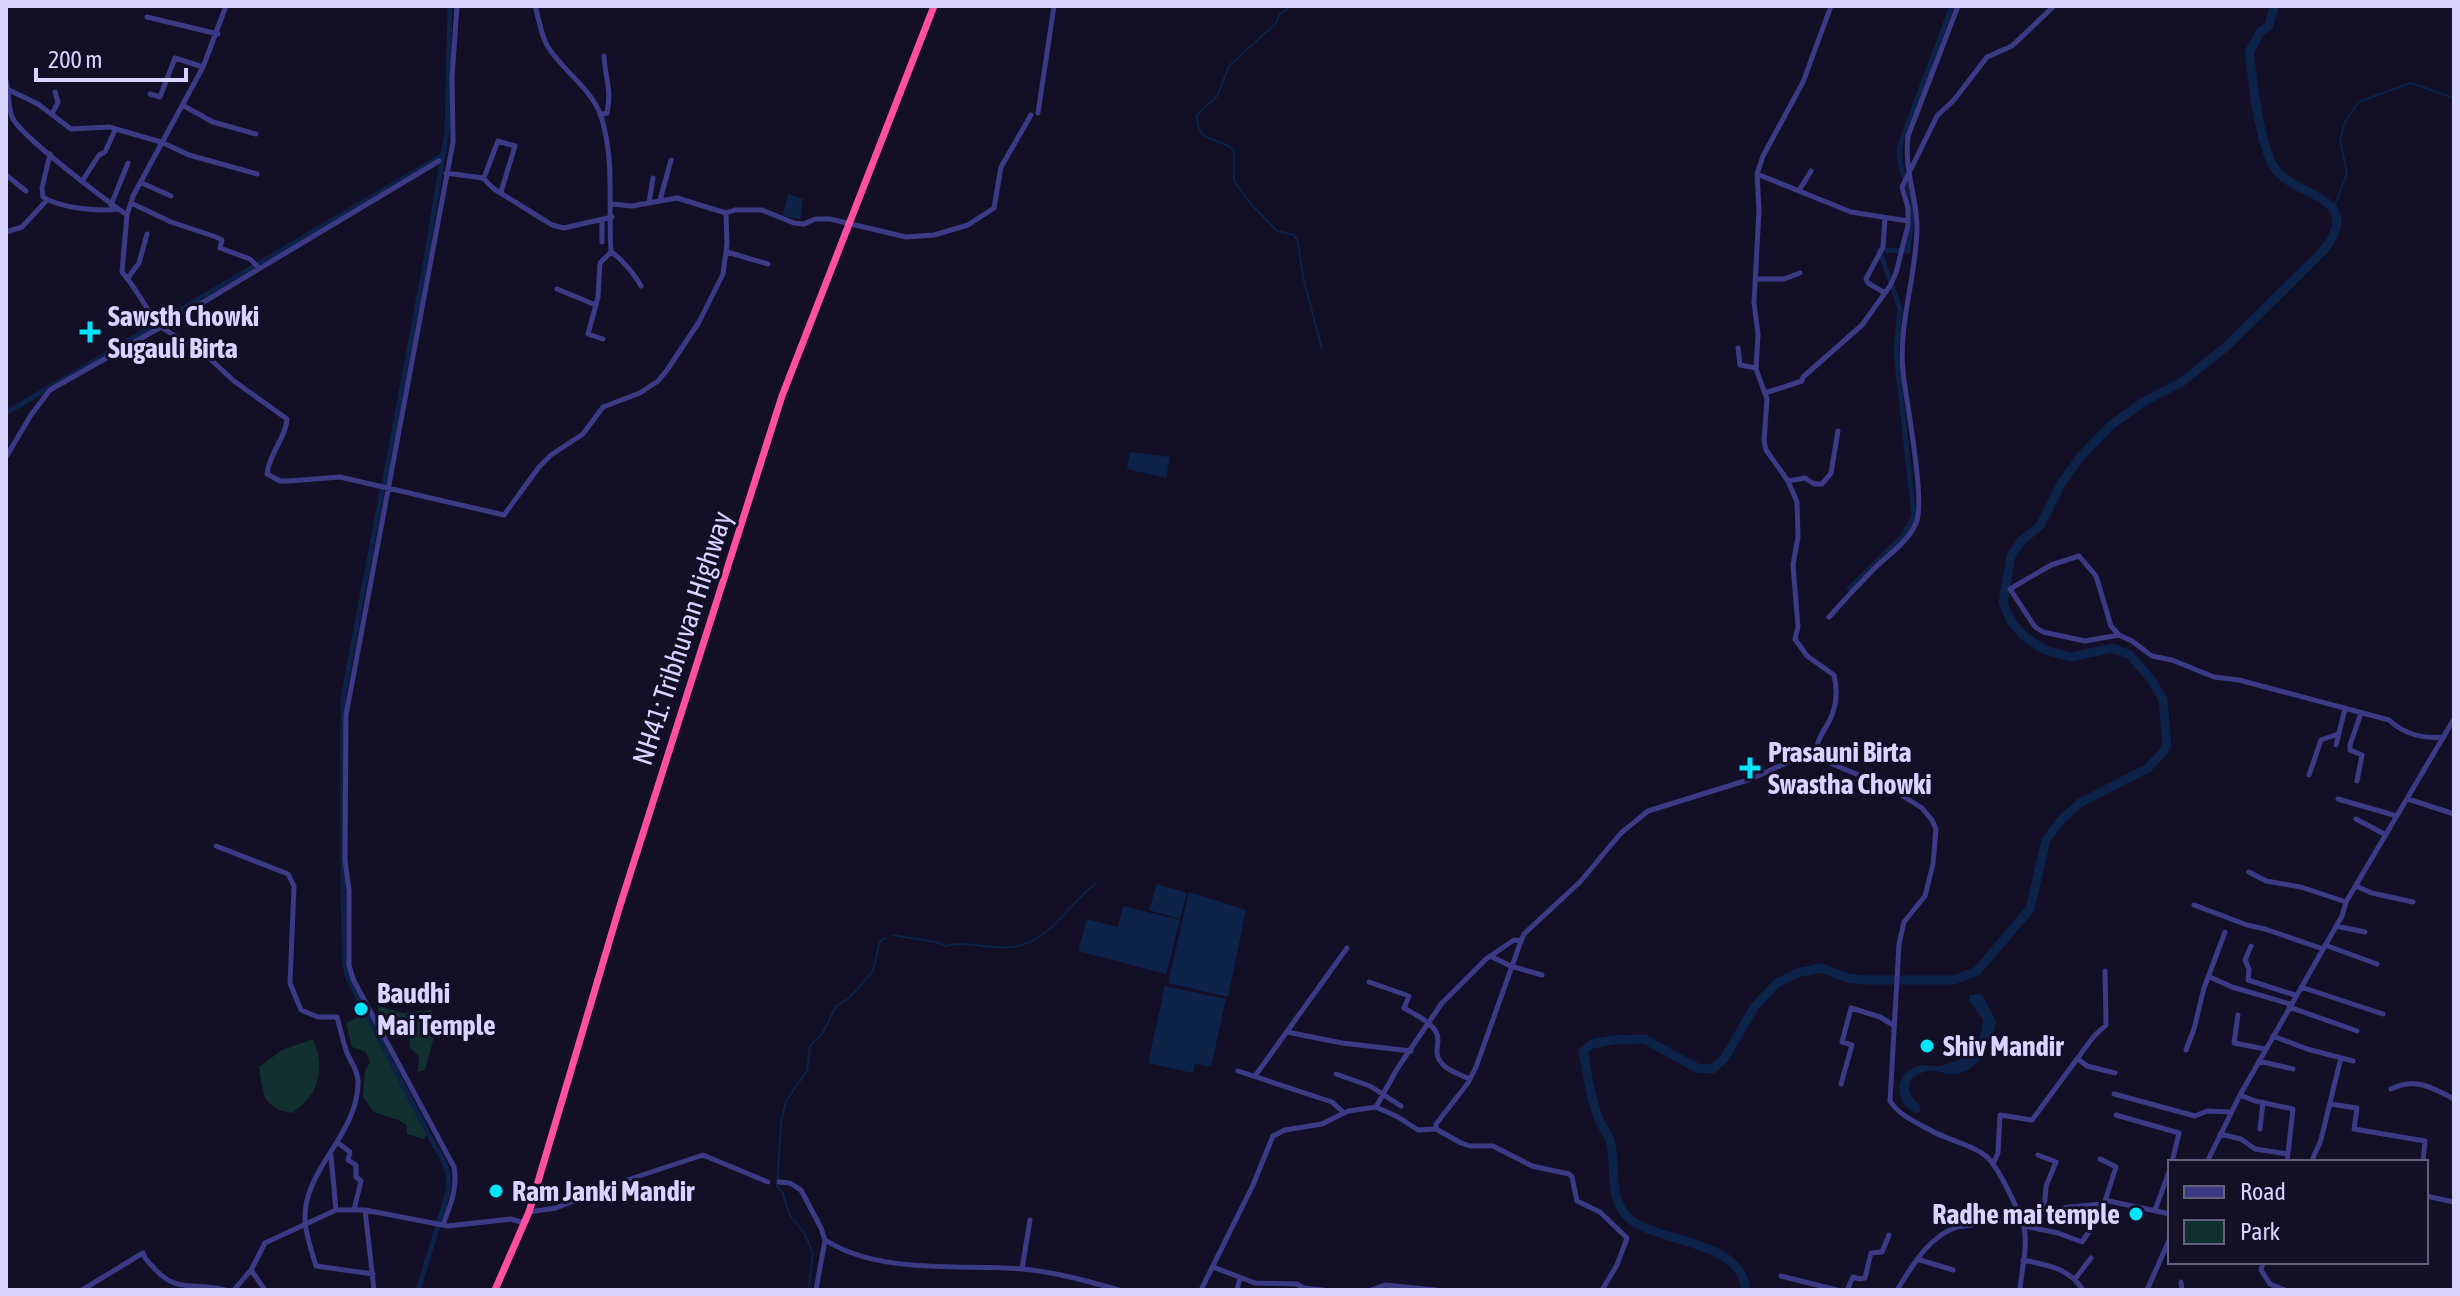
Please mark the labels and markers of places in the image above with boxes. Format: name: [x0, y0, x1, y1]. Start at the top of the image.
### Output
place label: Sawsth Chowki Sugauli Birta: [108, 300, 259, 364]
marker: Sawsth Chowki Sugauli Birta: [79, 321, 101, 343]
place label: Prasauni Birta Swastha Chowki: [1768, 736, 1932, 800]
marker: Prasauni Birta Swastha Chowki: [1739, 757, 1761, 779]
place label: Baudhi Mai Temple: [377, 977, 496, 1041]
marker: Baudhi Mai Temple: [352, 1000, 370, 1018]
place label: Shiv Mandir: [1943, 1030, 2064, 1062]
marker: Shiv Mandir: [1918, 1037, 1936, 1055]
place label: Ram Janki Mandir: [512, 1175, 695, 1207]
marker: Ram Janki Mandir: [487, 1182, 505, 1200]
place label: Radhe mai temple: [1932, 1198, 2120, 1230]
marker: Radhe mai temple: [2127, 1205, 2145, 1223]

